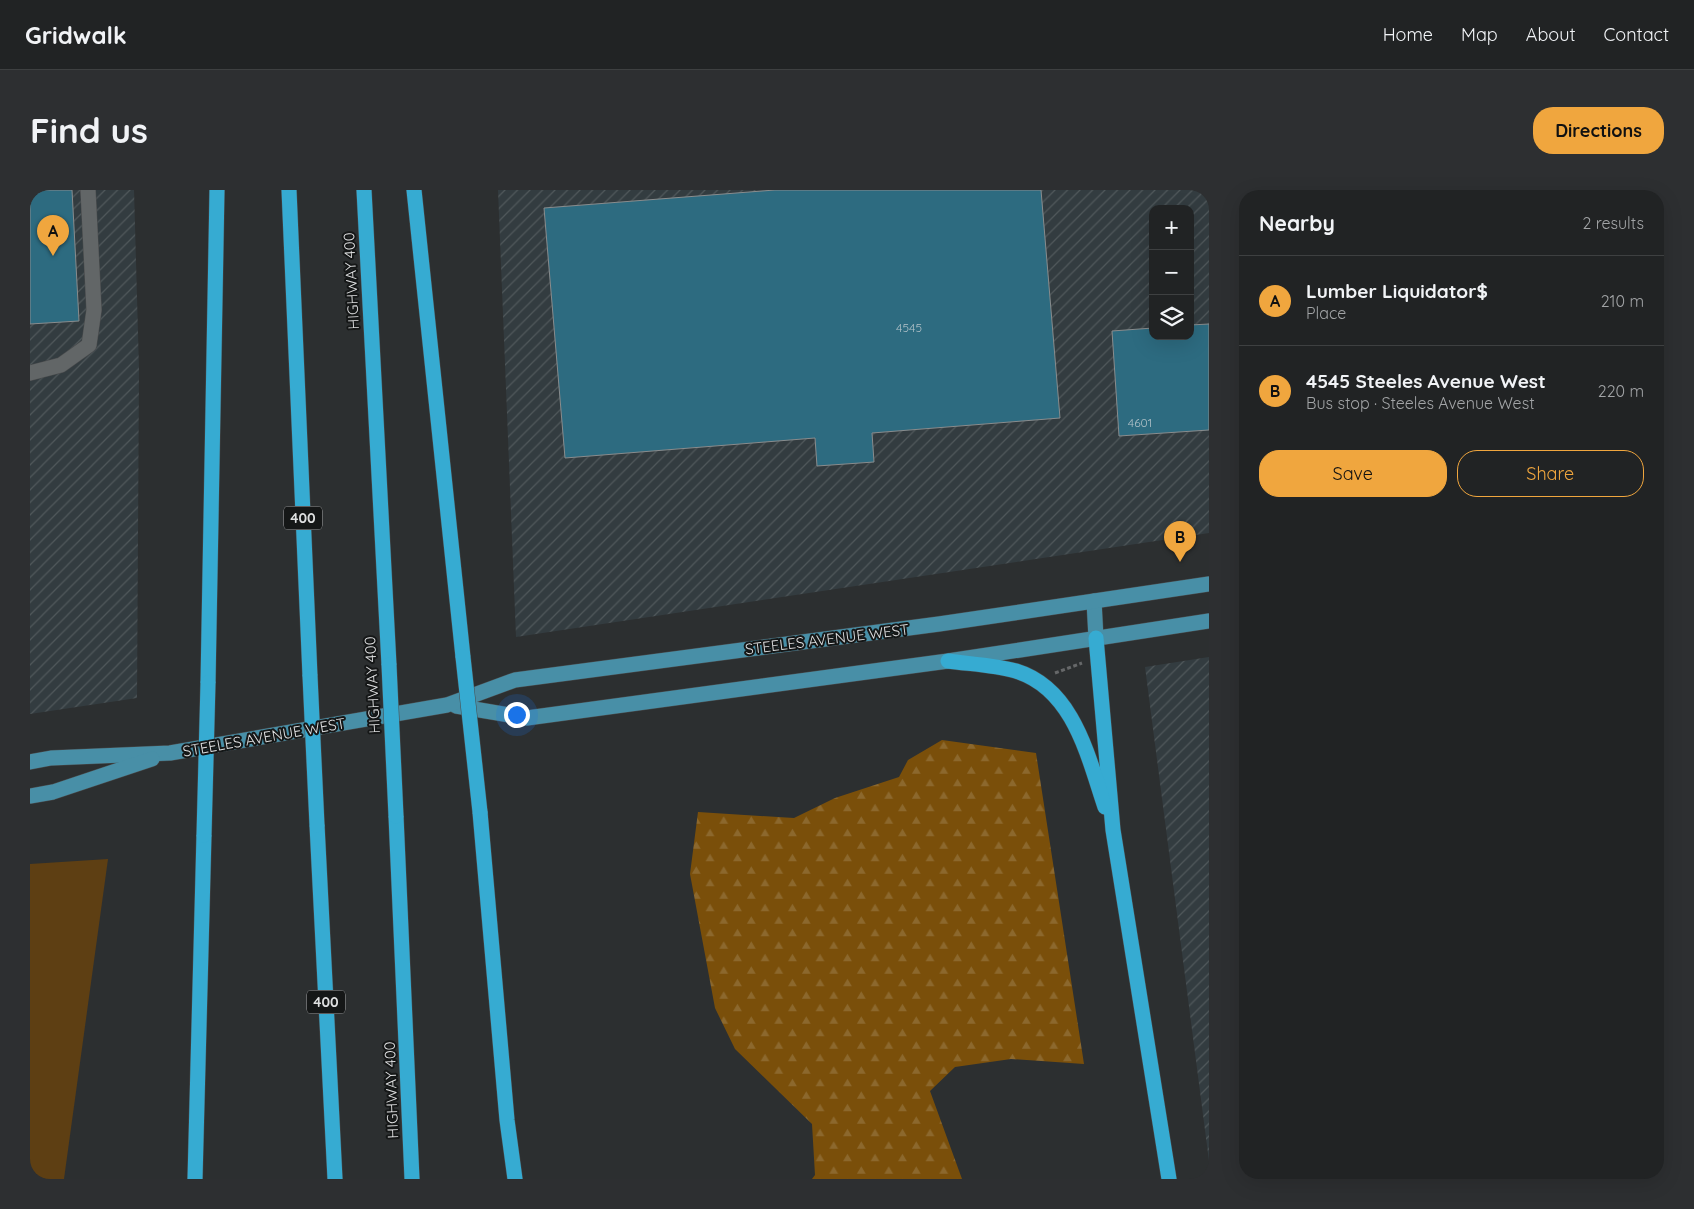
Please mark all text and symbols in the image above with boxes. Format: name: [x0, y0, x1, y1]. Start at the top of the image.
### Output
text: Gridwalk: [25, 20, 127, 50]
text: Home: [1383, 23, 1433, 46]
text: Map: [1461, 23, 1498, 46]
text: About: [1526, 23, 1576, 46]
text: Contact: [1604, 23, 1669, 46]
button: Directions: [1533, 107, 1664, 154]
text: Find us: [30, 108, 148, 152]
map controls: [1149, 205, 1194, 340]
button: +: [1149, 205, 1194, 250]
text: Nearby: [1259, 210, 1335, 236]
text: 2 results: [1582, 213, 1644, 233]
pin: A: [37, 215, 69, 256]
street label: HIGHWAY 400: [339, 232, 363, 330]
button: −: [1149, 250, 1194, 295]
text: Lumber Liquidator$: [1306, 279, 1488, 303]
text: A: [1270, 291, 1280, 311]
text: 210 m: [1601, 291, 1644, 311]
button: layers: [1149, 295, 1194, 340]
text: Place: [1306, 303, 1346, 323]
house number: 4545: [896, 320, 922, 335]
text: 4545 Steeles Avenue West: [1306, 369, 1546, 393]
text: B: [1270, 381, 1280, 401]
text: 220 m: [1598, 381, 1644, 401]
text: Bus stop · Steeles Avenue West: [1306, 393, 1535, 413]
house number: 4601: [1128, 415, 1152, 430]
button: Save: [1259, 450, 1447, 497]
button: Share: [1457, 450, 1644, 497]
road number: 400: [284, 506, 322, 529]
pin: B: [1164, 521, 1196, 562]
street label: STEELES AVENUE WEST: [744, 620, 910, 658]
street label: HIGHWAY 400: [360, 636, 384, 734]
your location: [504, 702, 530, 728]
street label: STEELES AVENUE WEST: [181, 713, 347, 761]
road number: 400: [307, 990, 345, 1014]
street label: HIGHWAY 400: [380, 1041, 402, 1139]

